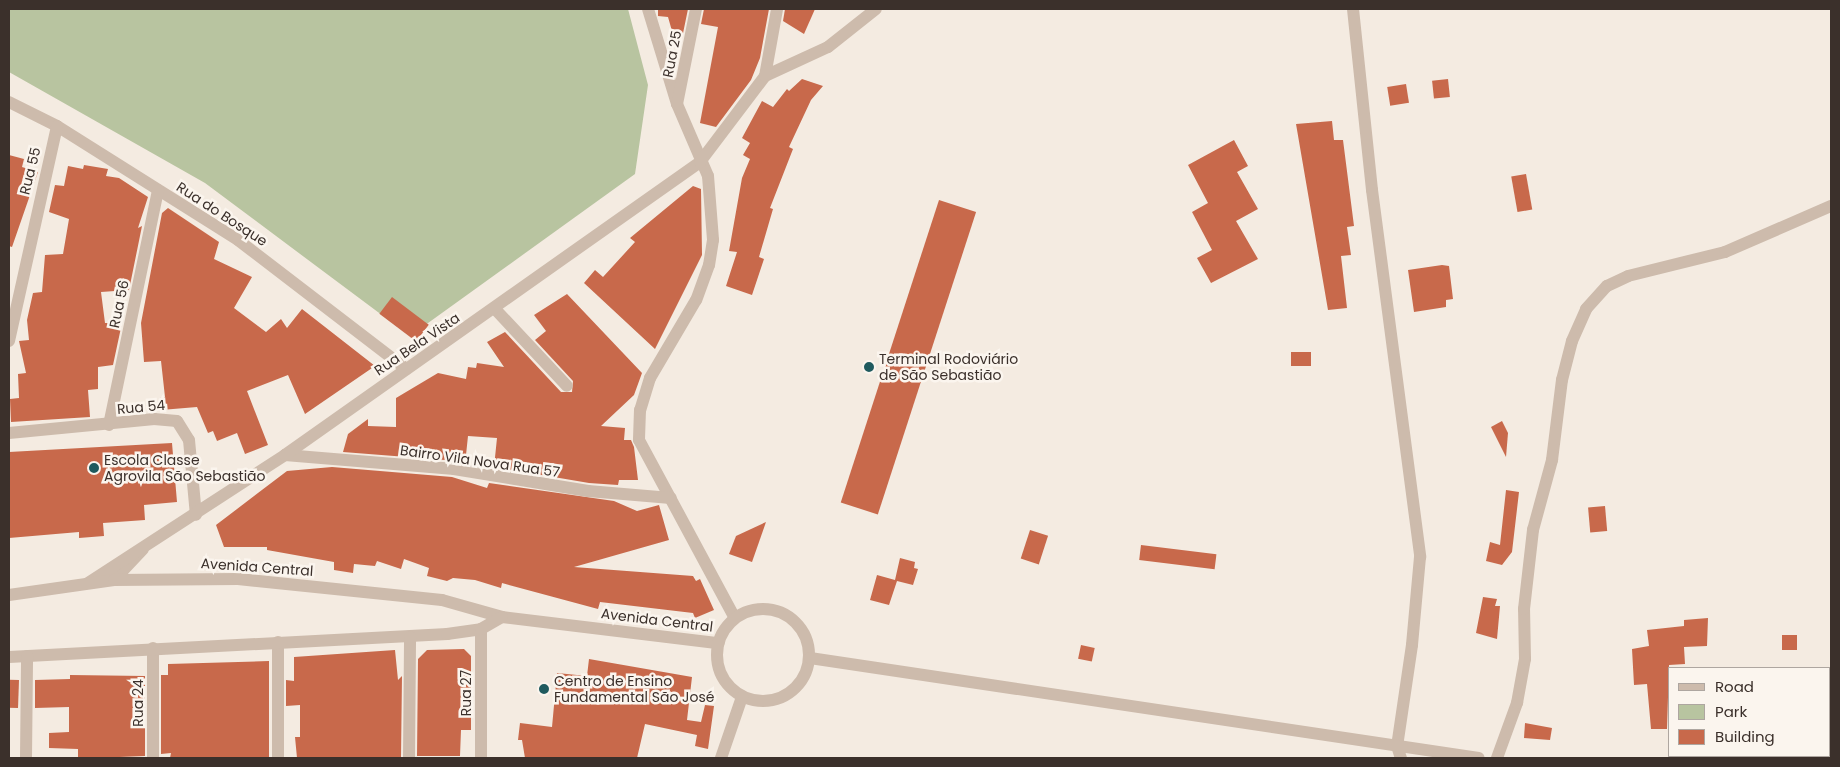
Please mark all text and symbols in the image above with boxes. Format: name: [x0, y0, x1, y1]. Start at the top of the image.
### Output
street label: Rua 25: [659, 29, 685, 79]
street label: Rua 55: [16, 146, 44, 196]
street label: Rua do Bosque: [173, 178, 271, 250]
street label: Rua 56: [106, 279, 132, 329]
street label: Rua Bela Vista: [371, 309, 463, 379]
place label: Terminal Rodoviário de São Sebastião: [879, 351, 1018, 384]
marker: Terminal Rodoviário de São Sebastião: [863, 361, 875, 373]
street label: Rua 54: [116, 397, 166, 417]
street label: Bairro Vila Nova Rua 57: [399, 441, 561, 481]
place label: Escola Classe Agrovila São Sebastião: [104, 452, 266, 484]
marker: Escola Classe Agrovila São Sebastião: [88, 462, 100, 474]
street label: Avenida Central: [200, 555, 314, 579]
street label: Avenida Central: [600, 605, 714, 635]
legend: [1668, 667, 1830, 757]
street label: Rua 27: [458, 670, 474, 716]
place label: Centro de Ensino Fundamental São José: [554, 673, 714, 706]
text: Road: [1715, 676, 1754, 697]
street label: Rua 24: [130, 679, 146, 727]
marker: Centro de Ensino Fundamental São José: [538, 683, 550, 695]
text: Park: [1715, 701, 1747, 722]
text: Building: [1715, 726, 1775, 747]

